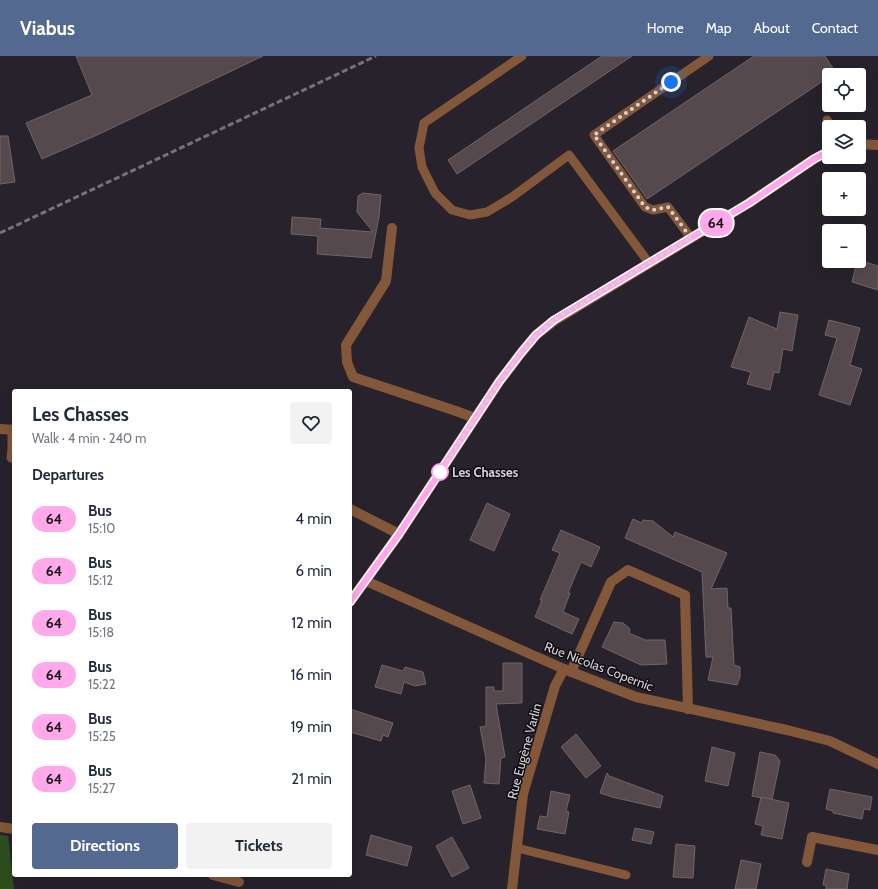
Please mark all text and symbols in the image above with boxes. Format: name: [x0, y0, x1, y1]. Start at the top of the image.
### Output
text: Viabus: [20, 17, 75, 40]
text: Home: [647, 19, 684, 37]
text: Map: [706, 19, 731, 37]
text: About: [753, 19, 790, 37]
text: Contact: [812, 19, 858, 37]
map controls: [822, 68, 866, 268]
button: locate: [822, 68, 866, 112]
your location: [661, 72, 681, 92]
button: layers: [822, 120, 866, 164]
button: +: [822, 172, 866, 216]
line badge: 64: [698, 210, 734, 236]
text: 64: [708, 214, 724, 232]
button: −: [822, 224, 866, 268]
button: heart: [290, 402, 332, 444]
text: Les Chasses: [32, 403, 129, 426]
text: Walk · 4 min · 240 m: [32, 430, 146, 446]
marker: Les Chasses: [431, 463, 449, 481]
place label: Les Chasses: [452, 464, 519, 480]
text: Departures: [32, 466, 104, 484]
text: Bus: [88, 502, 112, 520]
text: 64: [46, 510, 62, 528]
text: 4 min: [295, 510, 332, 528]
text: 15:10: [88, 520, 115, 536]
text: Bus: [88, 554, 112, 572]
text: 64: [46, 562, 62, 580]
text: 6 min: [295, 562, 332, 580]
text: 15:12: [88, 572, 113, 588]
text: Bus: [88, 606, 112, 624]
text: 64: [46, 614, 62, 632]
text: 12 min: [291, 614, 332, 632]
text: 15:18: [88, 624, 114, 640]
street label: Rue Nicolas Copernic: [542, 638, 656, 694]
text: Bus: [88, 658, 112, 676]
text: 64: [46, 666, 62, 684]
text: 16 min: [290, 666, 332, 684]
text: 15:22: [88, 676, 116, 692]
street label: Rue Eugène Varlin: [504, 701, 544, 801]
text: Bus: [88, 710, 112, 728]
text: 64: [46, 718, 62, 736]
text: 19 min: [290, 718, 332, 736]
text: 15:25: [88, 728, 116, 744]
text: Bus: [88, 762, 112, 780]
text: 64: [46, 770, 62, 788]
text: 21 min: [291, 770, 332, 788]
text: 15:27: [88, 780, 115, 796]
button: Directions: [32, 823, 178, 869]
button: Tickets: [186, 823, 332, 869]

